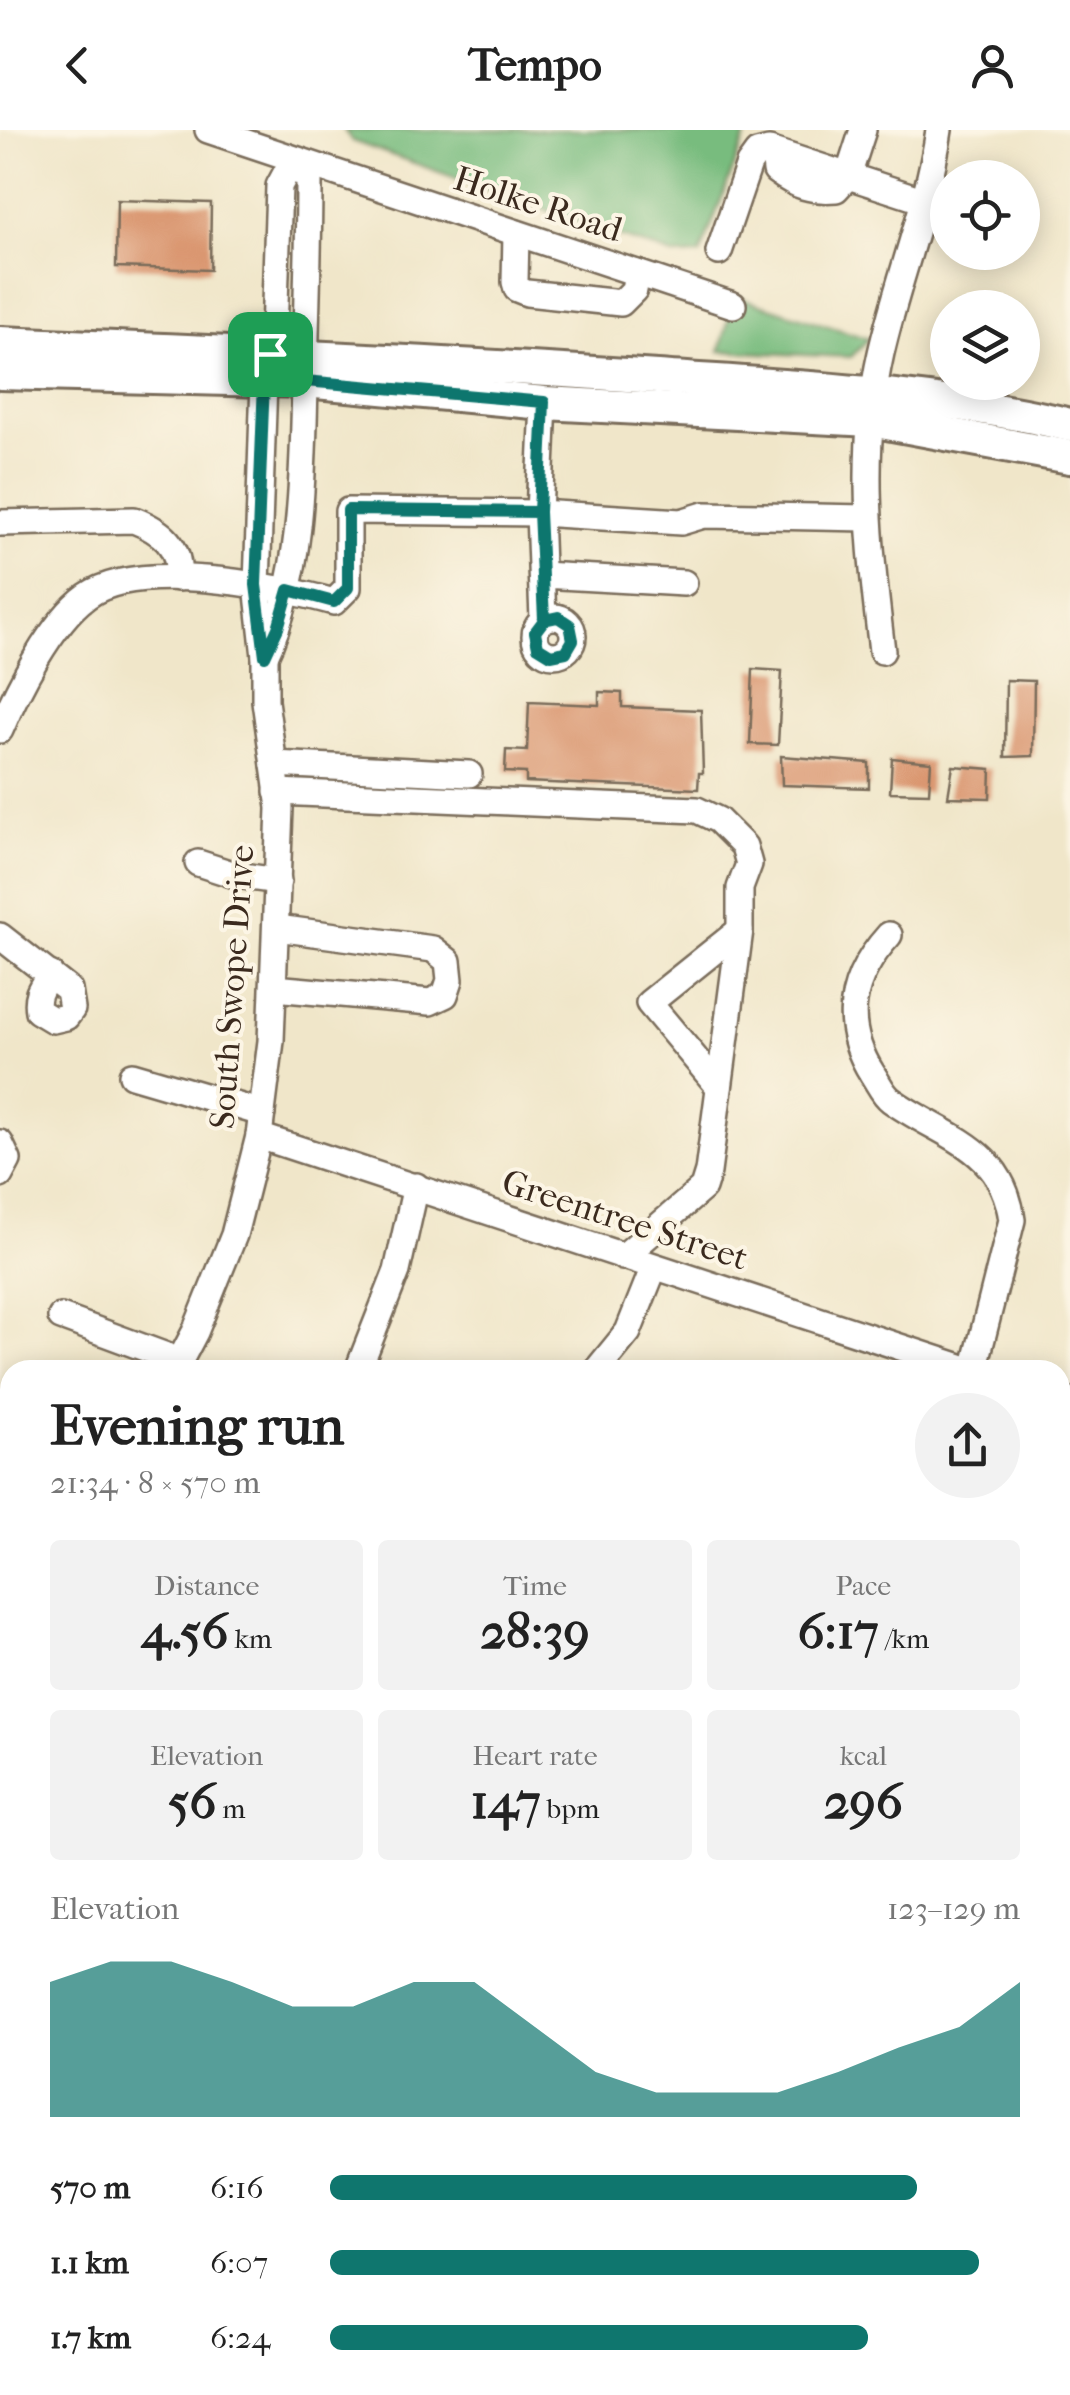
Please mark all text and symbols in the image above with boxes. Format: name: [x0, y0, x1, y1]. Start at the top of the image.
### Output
icon: back: [50, 38, 105, 93]
icon: person: [965, 38, 1020, 93]
text: Tempo: [468, 39, 602, 92]
street label: Holke Road: [449, 158, 628, 251]
map controls: [930, 160, 1040, 400]
button: locate: [930, 160, 1040, 270]
button: layers: [930, 290, 1040, 400]
pin: [228, 312, 313, 397]
icon: arrive: [243, 327, 298, 382]
street label: South Swope Drive: [202, 844, 262, 1130]
street label: Greentree Street: [497, 1161, 753, 1279]
button: share: [915, 1393, 1020, 1498]
text: Evening run: [50, 1394, 344, 1458]
text: 21:34 · 8 × 570 m: [50, 1464, 260, 1501]
text: Distance: [154, 1569, 259, 1602]
text: Time: [503, 1569, 567, 1602]
text: Pace: [835, 1569, 891, 1602]
text: 4.56: [141, 1602, 228, 1661]
text: 28:39: [480, 1602, 590, 1661]
text: 6:17: [797, 1602, 879, 1661]
text: km: [228, 1622, 272, 1655]
text: /km: [879, 1622, 929, 1655]
text: Elevation: [150, 1739, 263, 1772]
text: Heart rate: [472, 1739, 598, 1772]
text: kcal: [840, 1739, 887, 1772]
text: 56: [168, 1772, 216, 1831]
text: 147: [470, 1772, 541, 1831]
text: 296: [824, 1772, 903, 1831]
text: m: [216, 1792, 246, 1825]
text: bpm: [541, 1792, 600, 1825]
text: Elevation: [50, 1890, 179, 1927]
text: 123–129 m: [887, 1890, 1020, 1927]
text: 570 m: [50, 2169, 130, 2206]
text: 6:16: [210, 2169, 264, 2206]
text: 1.1 km: [50, 2244, 129, 2281]
text: 6:07: [210, 2244, 268, 2281]
text: 1.7 km: [50, 2319, 131, 2356]
text: 6:24: [210, 2319, 270, 2356]

